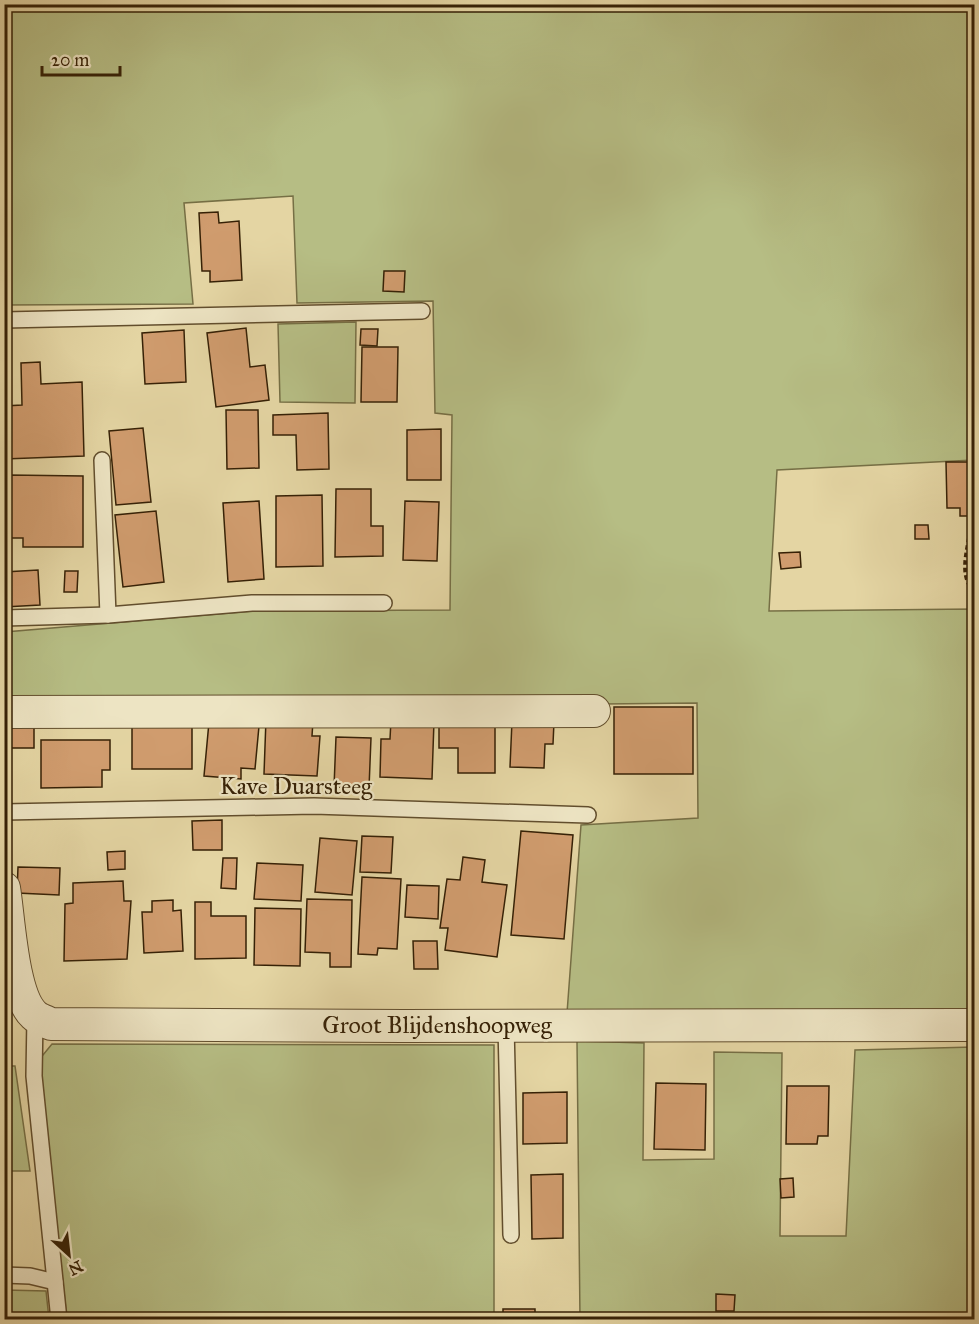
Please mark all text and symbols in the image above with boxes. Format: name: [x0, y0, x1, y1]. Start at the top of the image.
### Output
scale bar: [42, 39, 120, 77]
text: 20 m: [51, 49, 89, 71]
street label: Kave Duarsteeg: [220, 771, 373, 801]
street label: Groot Blijdenshoopweg: [322, 1010, 553, 1040]
north arrow: [39, 1225, 99, 1285]
text: N: [65, 1256, 86, 1280]

